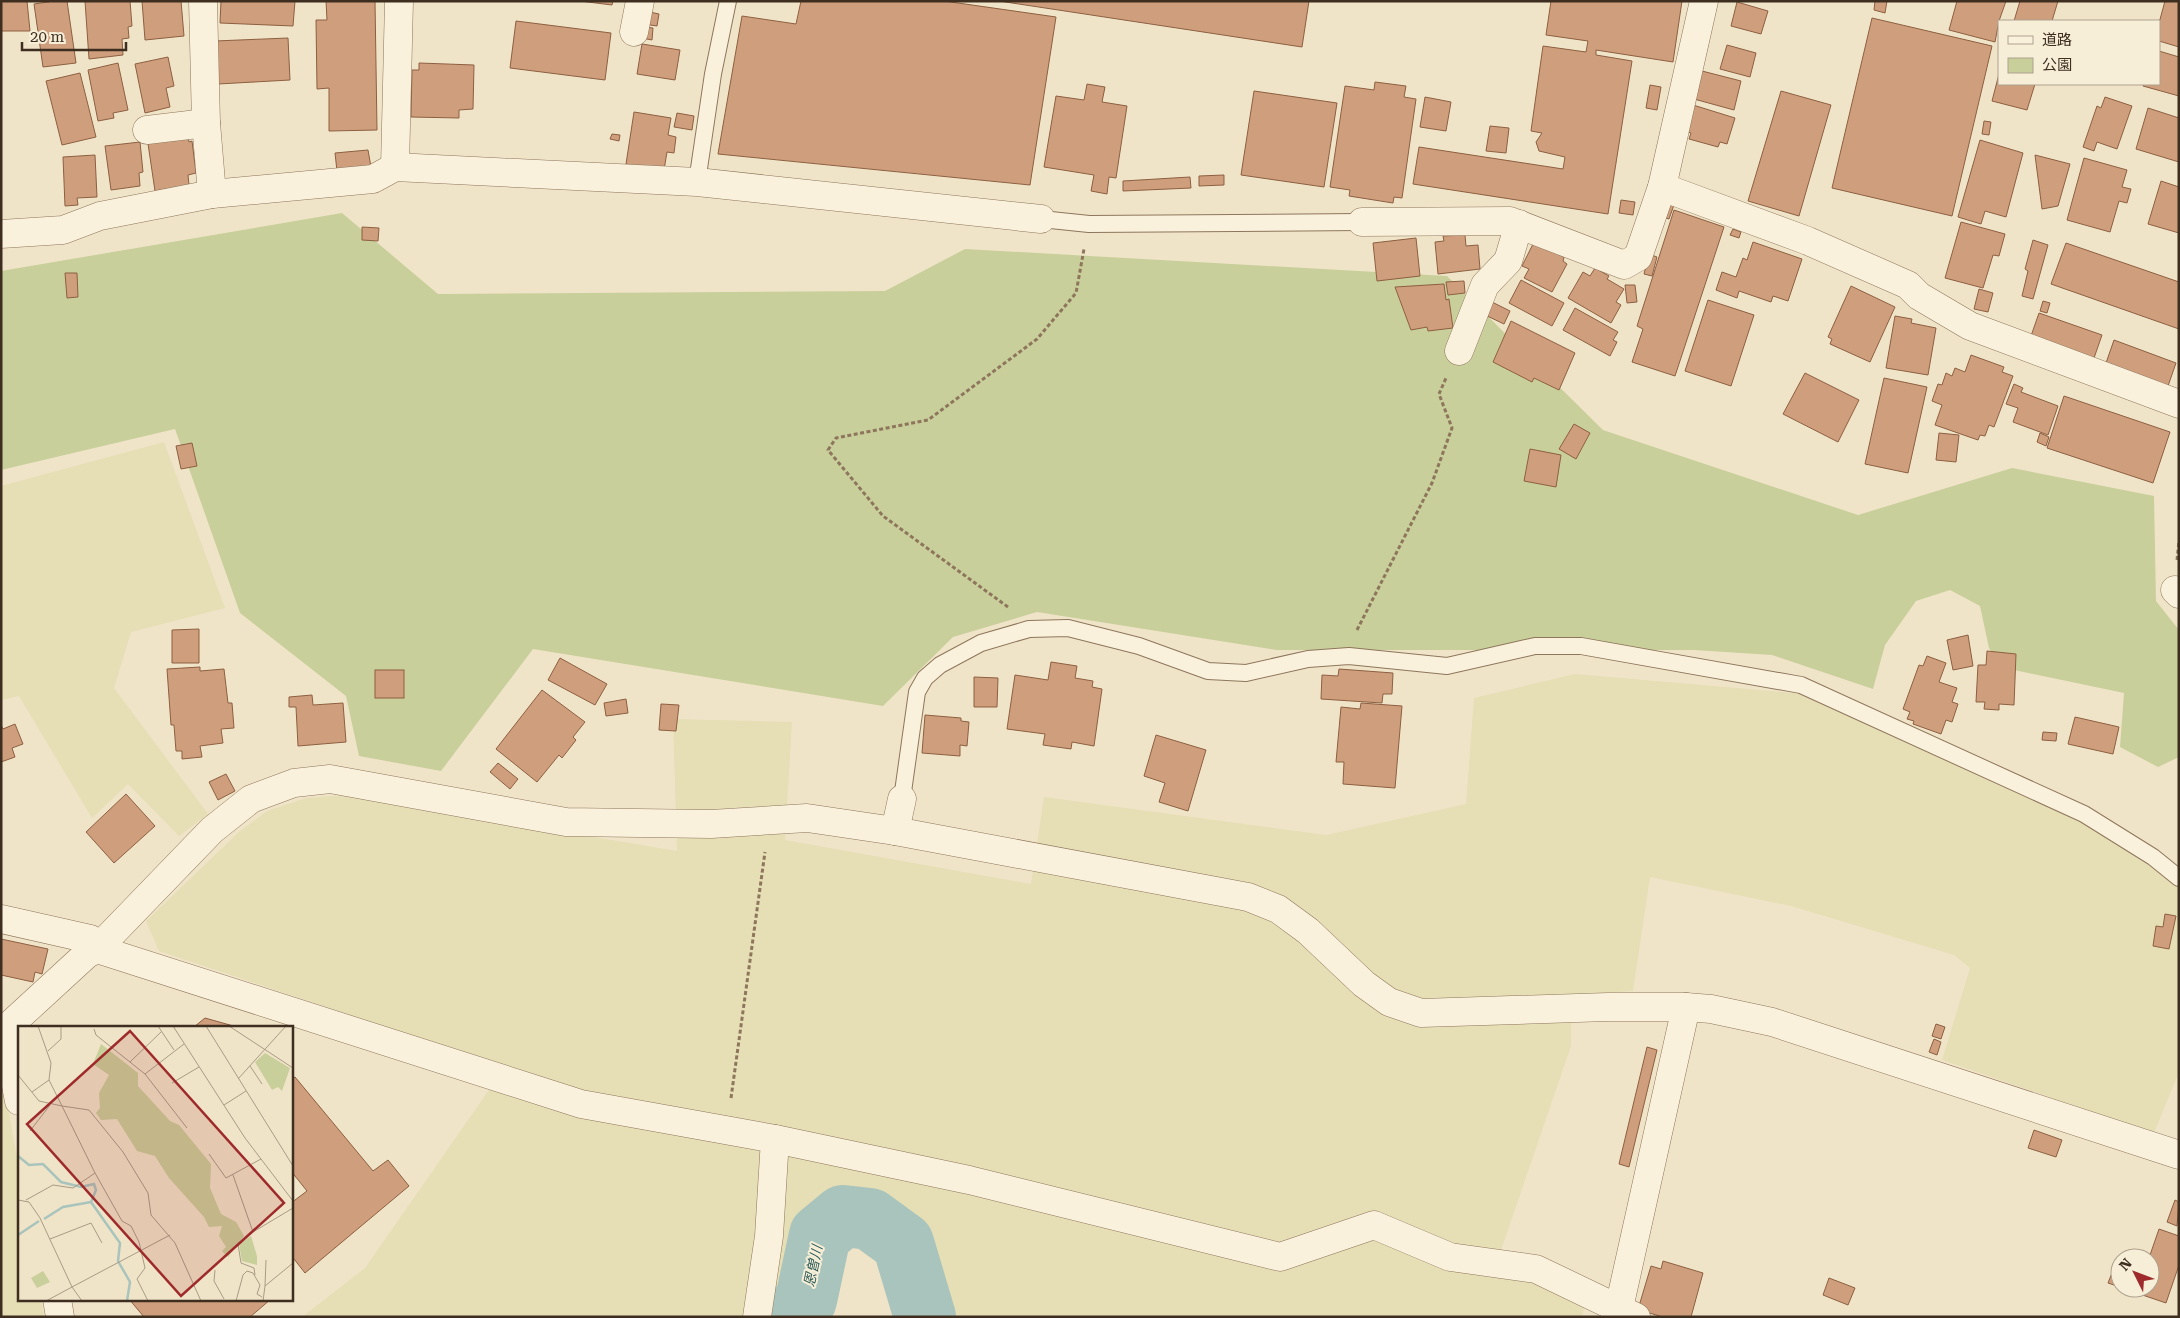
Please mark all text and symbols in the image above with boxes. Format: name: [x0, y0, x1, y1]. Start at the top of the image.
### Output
scale bar: [22, 20, 126, 52]
legend: [1998, 20, 2160, 85]
text: 20 m: [30, 28, 65, 46]
text: 道路: [2042, 31, 2072, 49]
text: 公園: [2042, 56, 2072, 74]
inset map: [18, 1026, 292, 1300]
water label: 恩曽川: [801, 1242, 826, 1288]
north arrow: [2110, 1248, 2160, 1298]
text: N: [2116, 1255, 2135, 1274]

